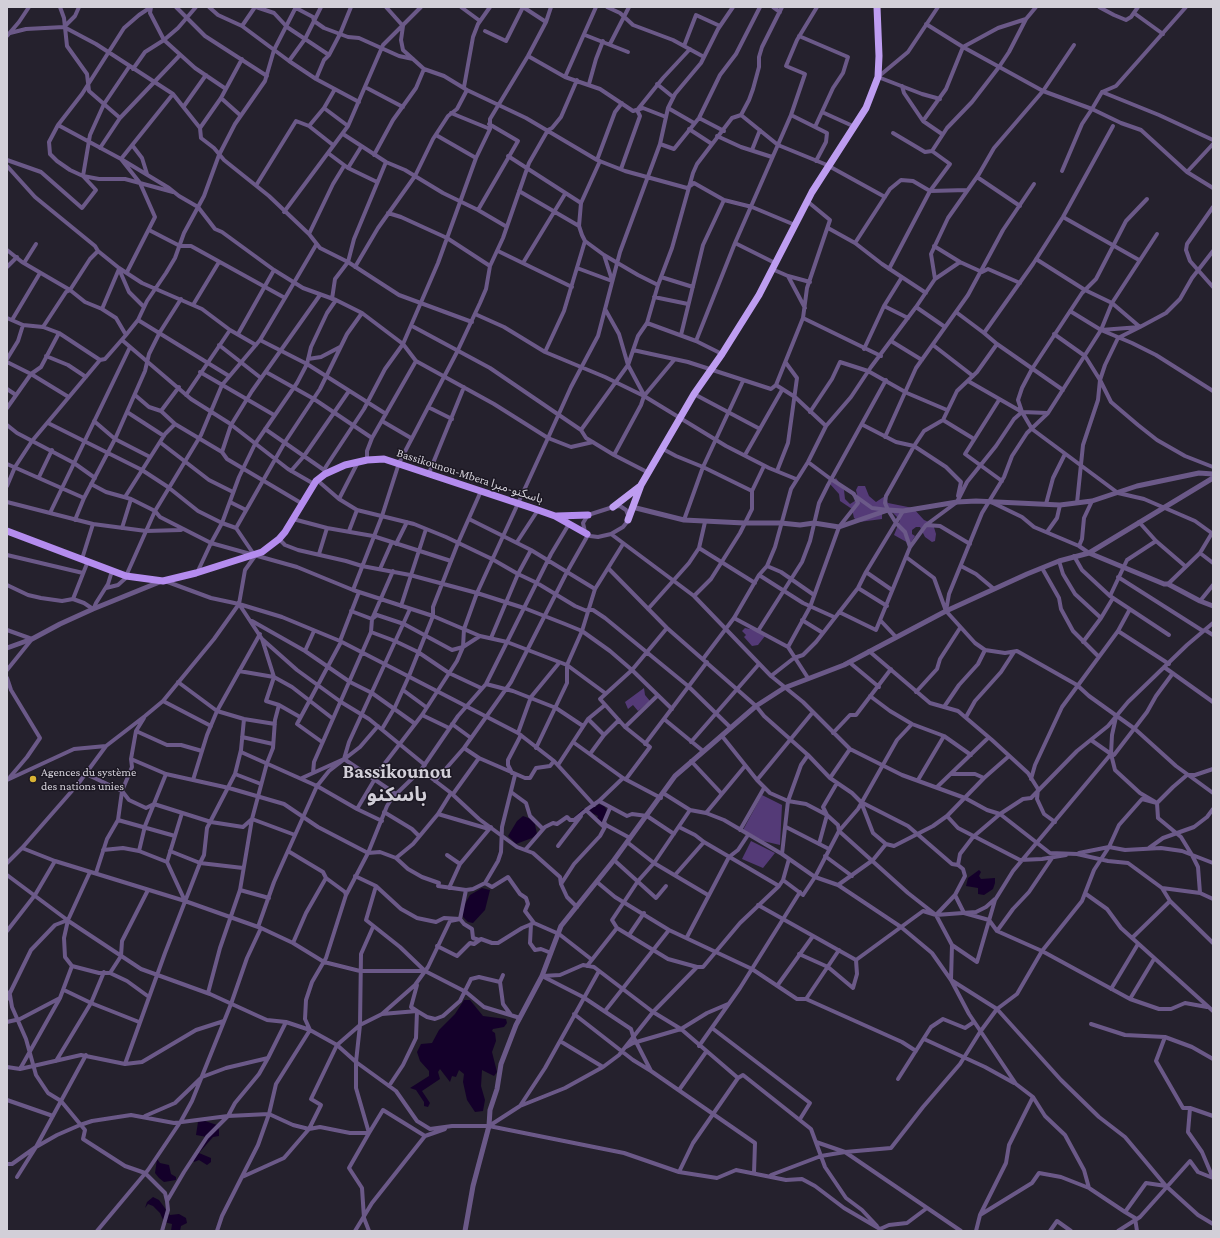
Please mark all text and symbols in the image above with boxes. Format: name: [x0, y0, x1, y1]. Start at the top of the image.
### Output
street label: Bassikounou-Mbera باسكنو-مبرا: [395, 445, 545, 507]
district label: Bassikounou باسكنو: [342, 760, 452, 807]
place label: Agences du système des nations unies: [41, 765, 136, 793]
marker: Agences du système des nations unies: [28, 774, 38, 784]

